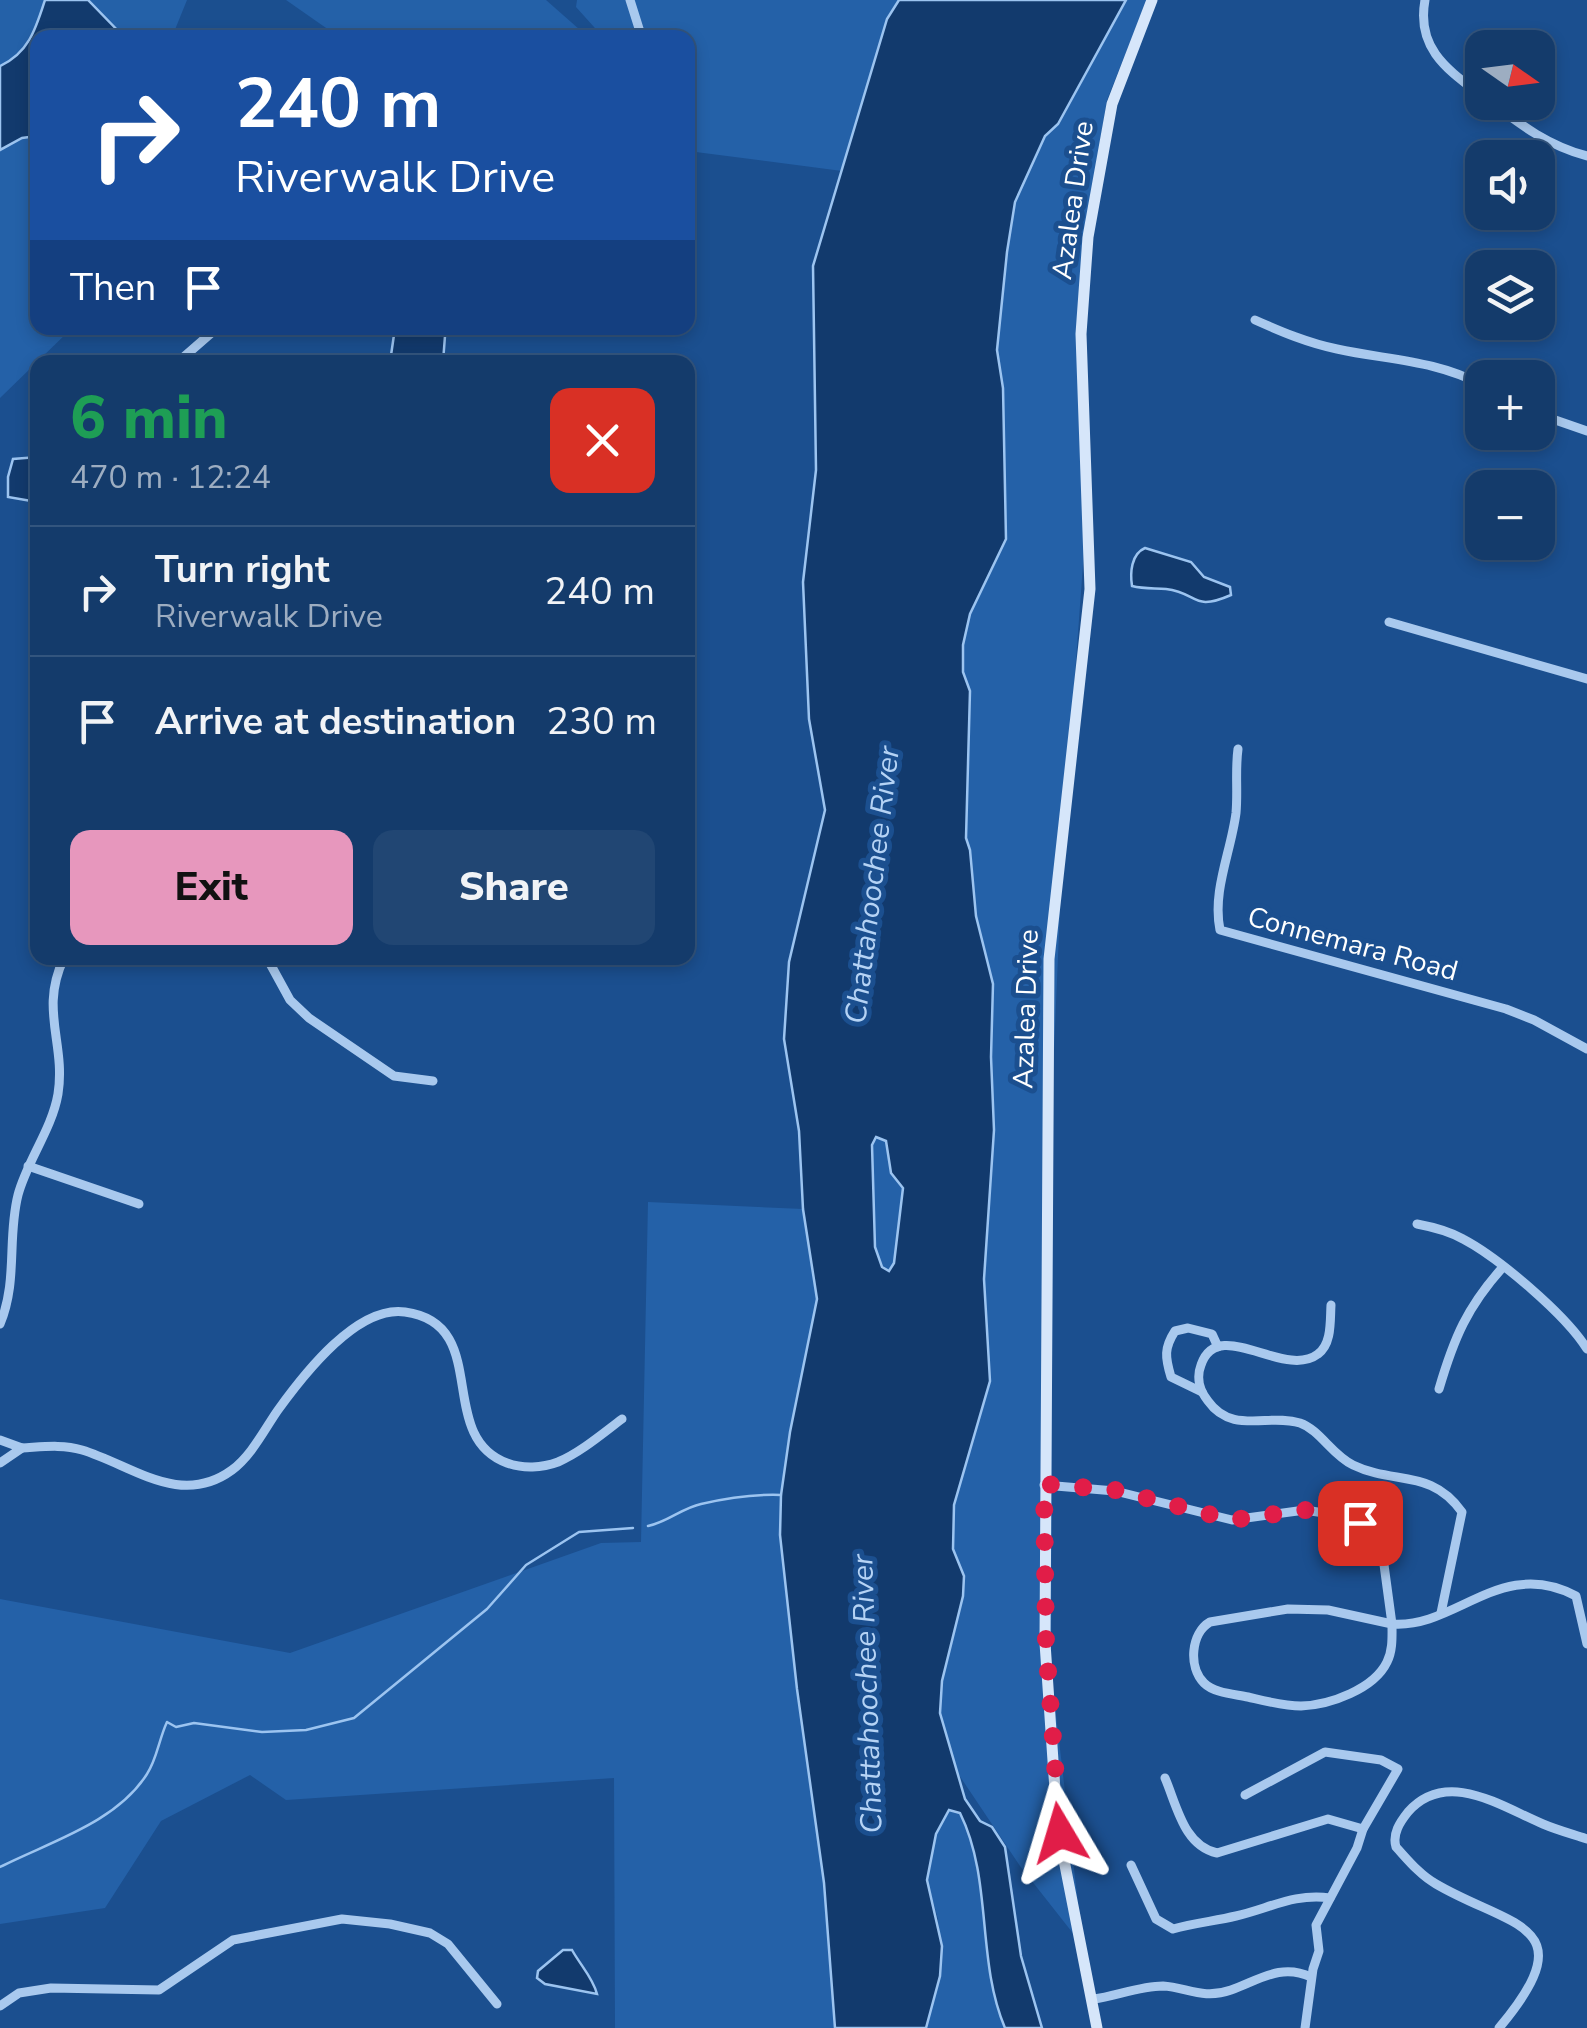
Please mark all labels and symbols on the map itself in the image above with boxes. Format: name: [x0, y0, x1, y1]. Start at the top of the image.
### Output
north arrow: [1465, 30, 1555, 120]
street label: Azalea Drive: [1043, 118, 1103, 282]
water label: Chattahoochee River: [835, 743, 910, 1026]
street label: Connemara Road: [1243, 898, 1462, 990]
street label: Azalea Drive: [1004, 929, 1048, 1089]
pin: [1318, 1481, 1403, 1566]
water label: Chattahoochee River: [842, 1552, 893, 1834]
position arrow: [1008, 1781, 1112, 1885]

